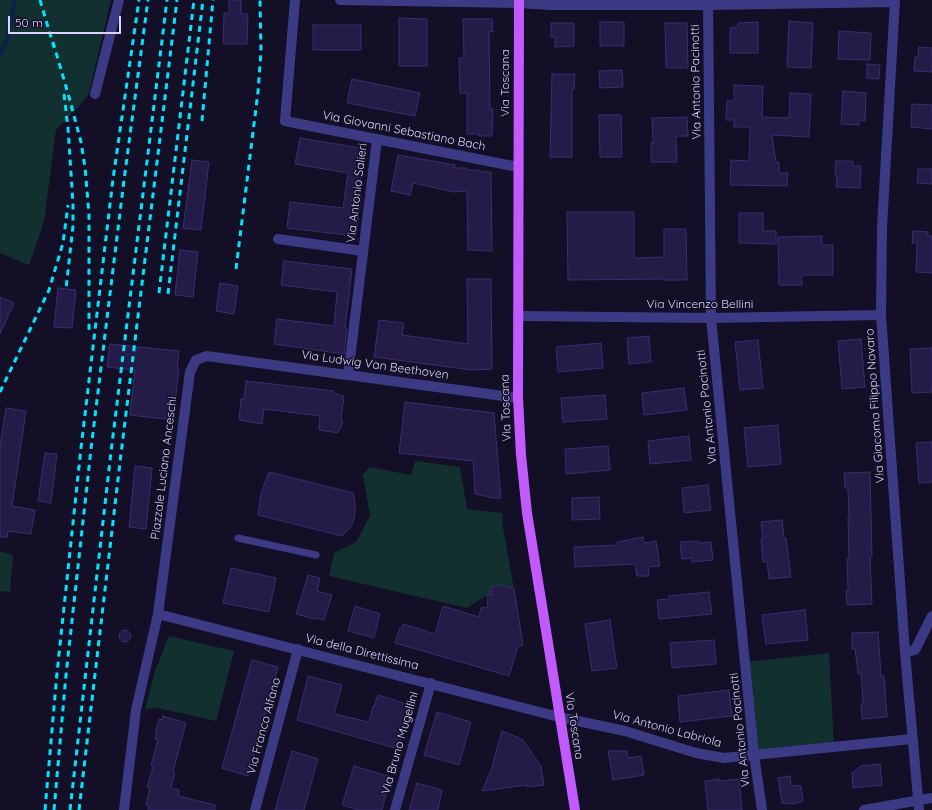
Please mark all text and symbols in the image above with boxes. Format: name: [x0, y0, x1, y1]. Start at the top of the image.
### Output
scale bar: [10, 8, 123, 34]
text: 50 m: [15, 15, 43, 30]
street label: Via Antonio Pacinotti: [688, 24, 704, 140]
street label: Via Toscana: [498, 49, 512, 117]
street label: Via Giovanni Sebastiano Bach: [321, 108, 487, 154]
street label: Via Antonio Salieri: [344, 142, 370, 244]
street label: Via Vincenzo Bellini: [647, 297, 753, 311]
street label: Via Giacomo Filippo Novaro: [862, 328, 888, 484]
street label: Via Ludwig Van Beethoven: [300, 348, 450, 382]
street label: Via Antonio Pacinotti: [694, 349, 720, 465]
street label: Via Toscana: [498, 374, 514, 442]
street label: Piazzale Luciano Anceschi: [148, 396, 180, 540]
street label: Via della Direttissima: [304, 631, 420, 673]
street label: Via Antonio Pacinotti: [727, 672, 753, 788]
street label: Via Franco Alfano: [244, 676, 284, 776]
street label: Via Bruno Mugellini: [378, 690, 422, 796]
street label: Via Toscana: [562, 692, 586, 760]
street label: Via Antonio Labriola: [611, 707, 723, 751]

